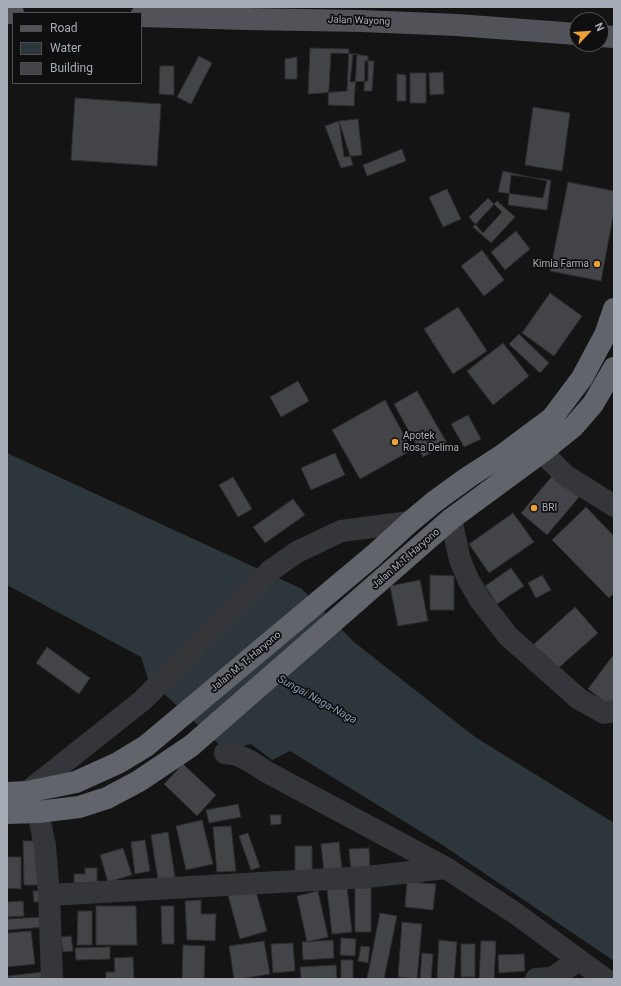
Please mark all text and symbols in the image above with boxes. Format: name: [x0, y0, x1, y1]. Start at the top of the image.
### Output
legend: [12, 12, 142, 84]
north arrow: [569, 12, 609, 52]
street label: Jalan Wayong: [328, 14, 390, 28]
text: Road: [50, 21, 78, 35]
text: N: [592, 21, 607, 33]
text: Water: [50, 41, 81, 55]
text: Building: [50, 61, 93, 75]
place label: Kimia Farma: [533, 258, 589, 270]
marker: Kimia Farma: [592, 259, 602, 269]
place label: Apotek Rosa Delima: [403, 430, 459, 454]
marker: Apotek Rosa Delima: [390, 437, 400, 447]
place label: BRI: [542, 502, 557, 514]
marker: BRI: [529, 503, 539, 513]
street label: Jalan M.T. Haryono: [370, 526, 442, 592]
street label: Jalan M. T. Haryono: [208, 629, 284, 695]
water label: Sungai Naga-Naga: [275, 673, 359, 727]

